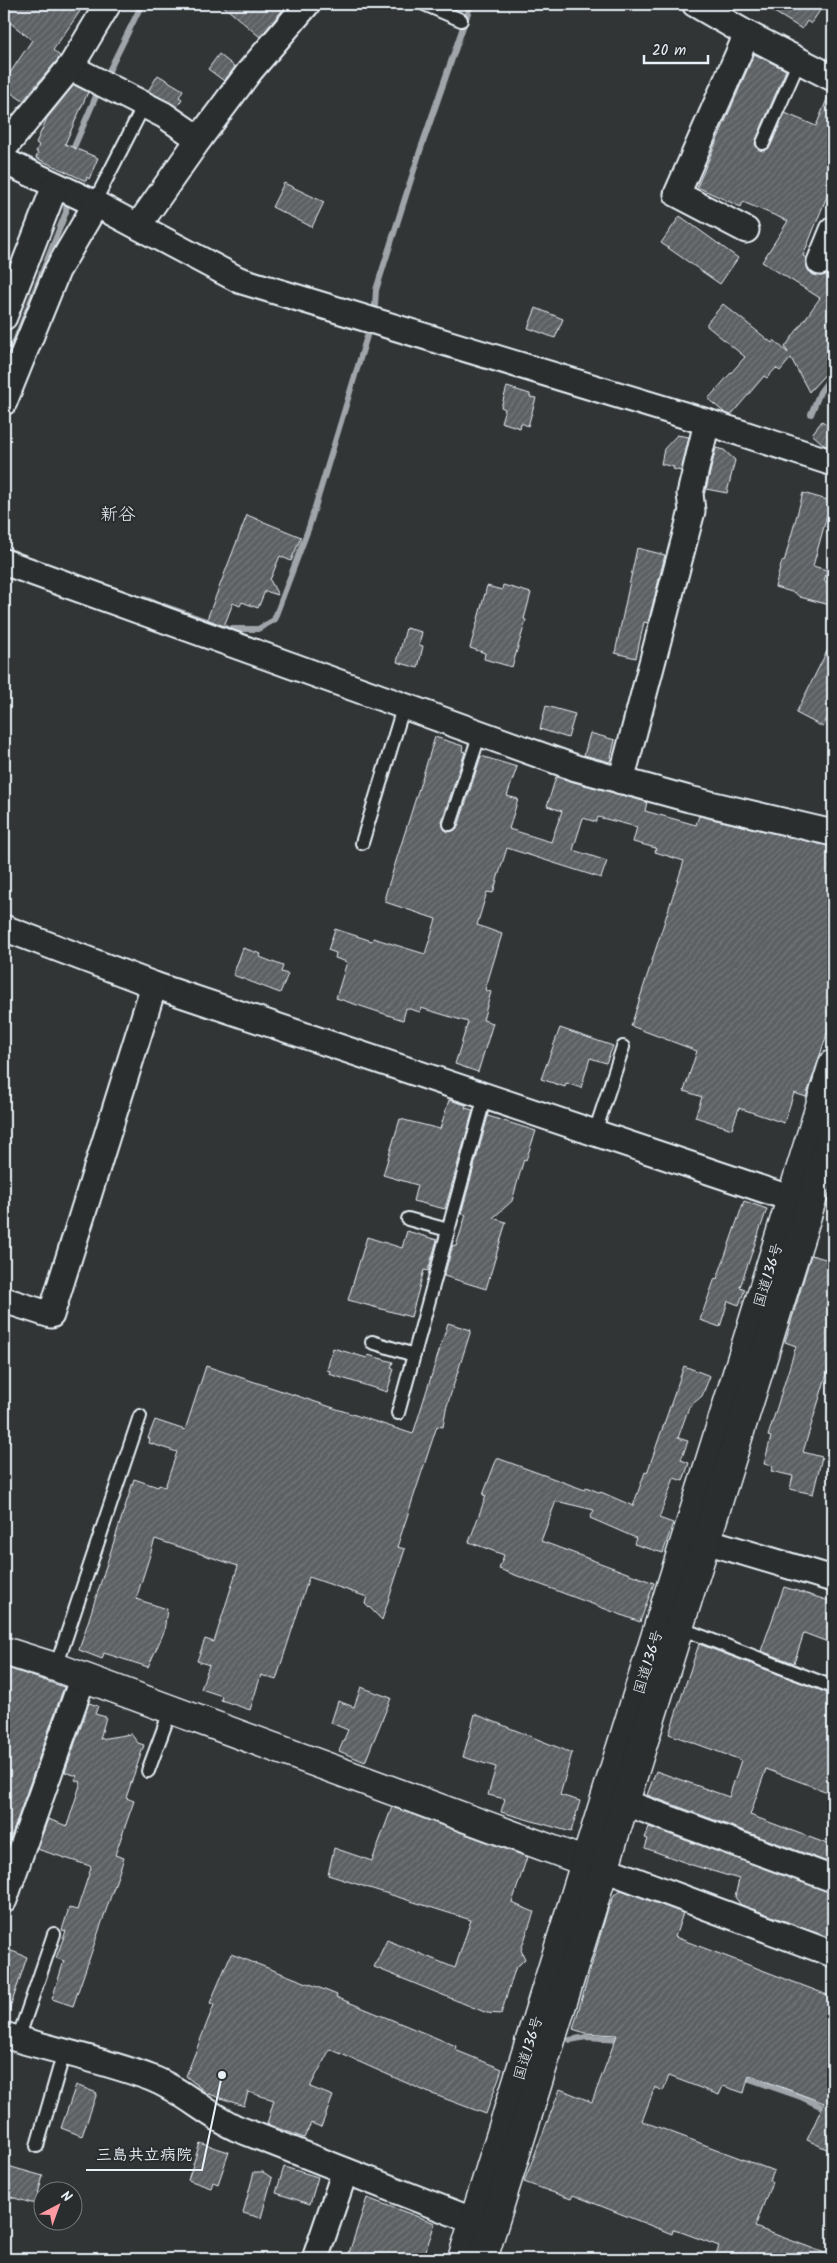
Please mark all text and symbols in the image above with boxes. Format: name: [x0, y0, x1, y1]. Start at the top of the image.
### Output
scale bar: [644, 32, 708, 64]
text: 20 m: [652, 39, 686, 63]
district label: 新谷: [100, 501, 136, 530]
street label: 国道136号: [748, 1240, 790, 1311]
street label: 国道136号: [628, 1627, 670, 1698]
street label: 国道136号: [508, 2013, 550, 2084]
callout: 三島共立病院: [86, 2139, 202, 2170]
text: 三島共立病院: [96, 2143, 192, 2168]
north arrow: [32, 2180, 82, 2230]
text: N: [55, 2186, 77, 2208]

